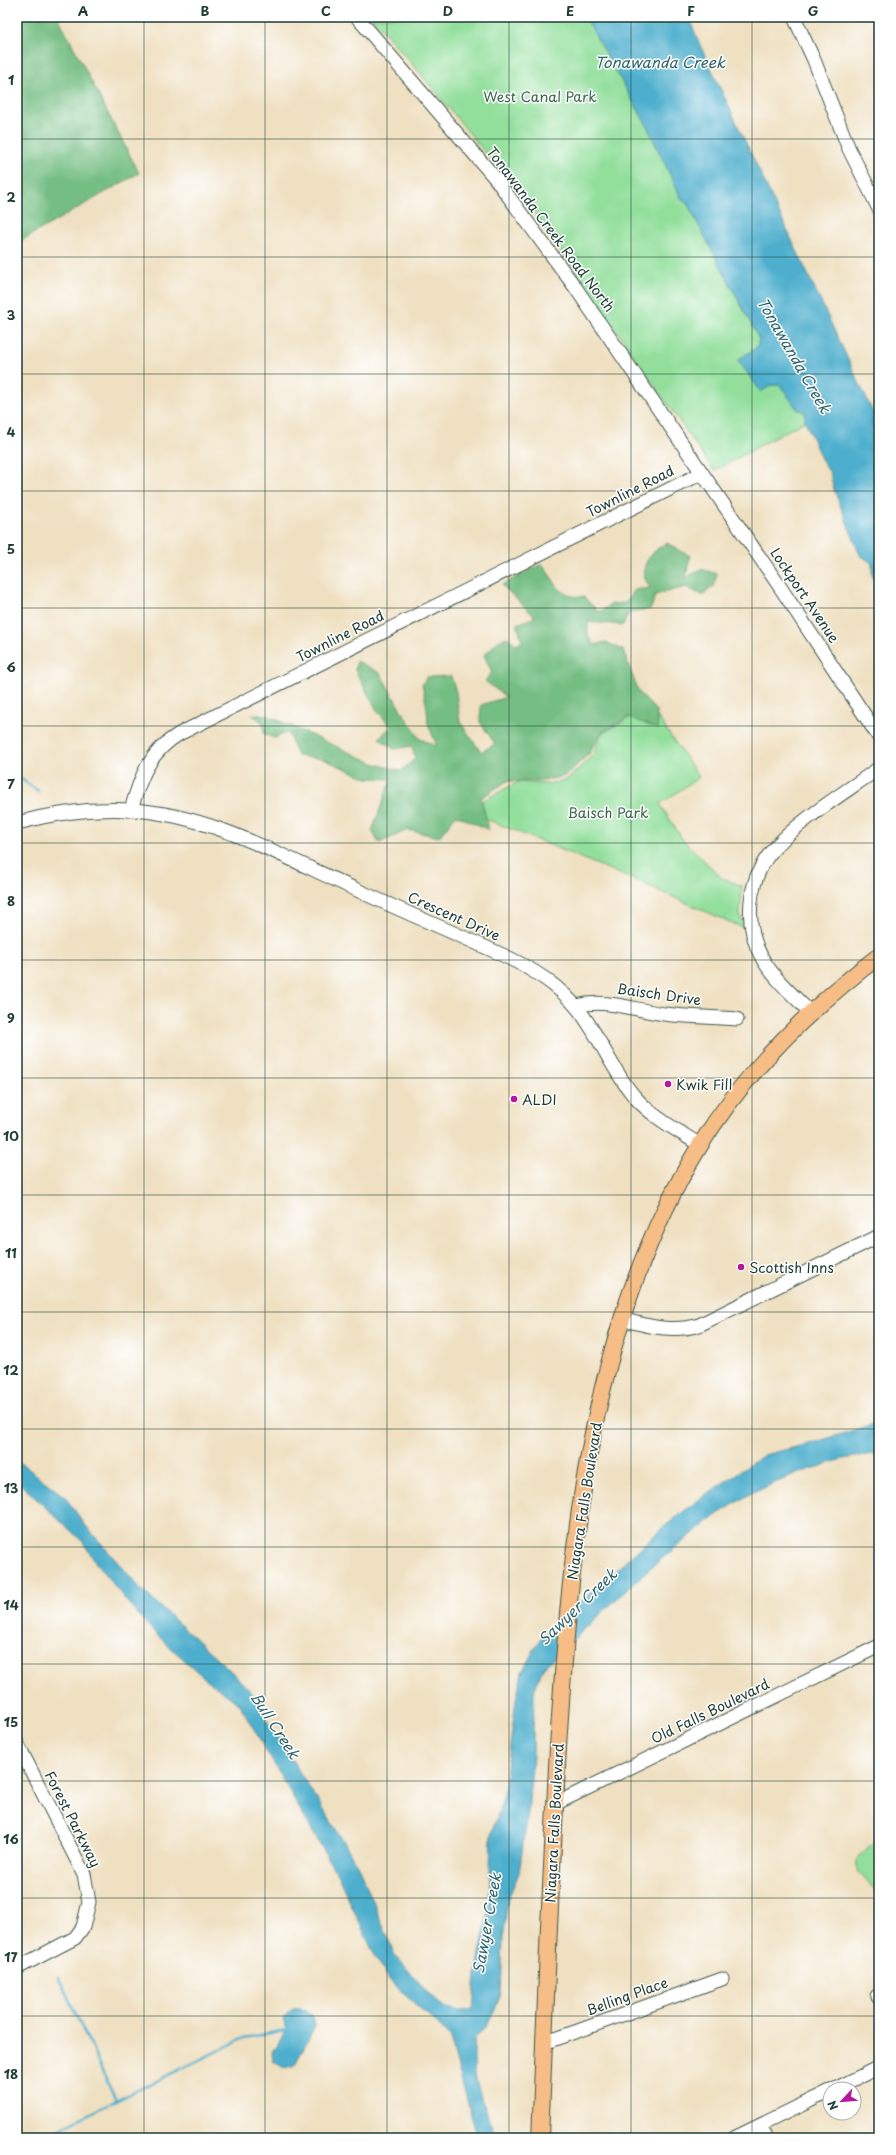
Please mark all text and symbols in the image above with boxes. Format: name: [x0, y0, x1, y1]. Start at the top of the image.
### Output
text: A: [78, 1, 88, 20]
text: B: [201, 1, 210, 20]
text: C: [321, 1, 331, 20]
text: D: [443, 1, 453, 20]
text: E: [566, 1, 574, 20]
text: F: [687, 1, 695, 20]
text: G: [808, 1, 818, 20]
water label: Tonawanda Creek: [595, 50, 726, 73]
text: 1: [8, 70, 14, 89]
park label: West Canal Park: [483, 86, 597, 107]
street label: Tonawanda Creek Road North: [482, 142, 620, 316]
text: 2: [6, 187, 16, 206]
water label: Tonawanda Creek: [752, 293, 838, 418]
text: 3: [7, 305, 16, 324]
text: 4: [7, 422, 16, 441]
street label: Townline Road: [582, 460, 678, 522]
text: 5: [7, 539, 15, 558]
street label: Lockport Avenue: [765, 543, 845, 647]
street label: Townline Road: [292, 605, 388, 667]
text: 6: [6, 657, 16, 676]
text: 7: [7, 774, 15, 793]
park label: Baisch Park: [567, 802, 649, 823]
street label: Crescent Drive: [404, 886, 504, 946]
text: 8: [7, 891, 15, 910]
street label: Baisch Drive: [615, 978, 703, 1010]
text: 9: [7, 1008, 15, 1027]
place label: Kwik Fill: [676, 1074, 732, 1095]
marker: Kwik Fill: [663, 1079, 673, 1089]
place label: ALDI: [522, 1089, 557, 1110]
marker: ALDI: [509, 1094, 519, 1104]
text: 10: [3, 1126, 19, 1145]
text: 11: [5, 1243, 17, 1262]
place label: Scottish Inns: [749, 1257, 834, 1278]
marker: Scottish Inns: [736, 1262, 746, 1272]
text: 12: [3, 1360, 19, 1379]
street label: Niagara Falls Boulevard: [561, 1420, 607, 1581]
text: 13: [4, 1478, 19, 1497]
water label: Sawyer Creek: [532, 1562, 622, 1650]
text: 14: [3, 1595, 19, 1614]
street label: Old Falls Boulevard: [647, 1673, 773, 1749]
water label: Bull Creek: [246, 1687, 307, 1764]
text: 15: [4, 1712, 18, 1731]
street label: Niagara Falls Boulevard: [539, 1742, 569, 1903]
street label: Forest Parkway: [40, 1767, 106, 1871]
text: 16: [3, 1829, 19, 1848]
water label: Sawyer Creek: [466, 1870, 506, 1975]
text: 17: [4, 1947, 18, 1966]
street label: Belling Place: [583, 1972, 671, 2020]
text: 18: [4, 2064, 18, 2083]
north arrow: [822, 2081, 862, 2121]
text: N: [823, 2098, 842, 2113]

